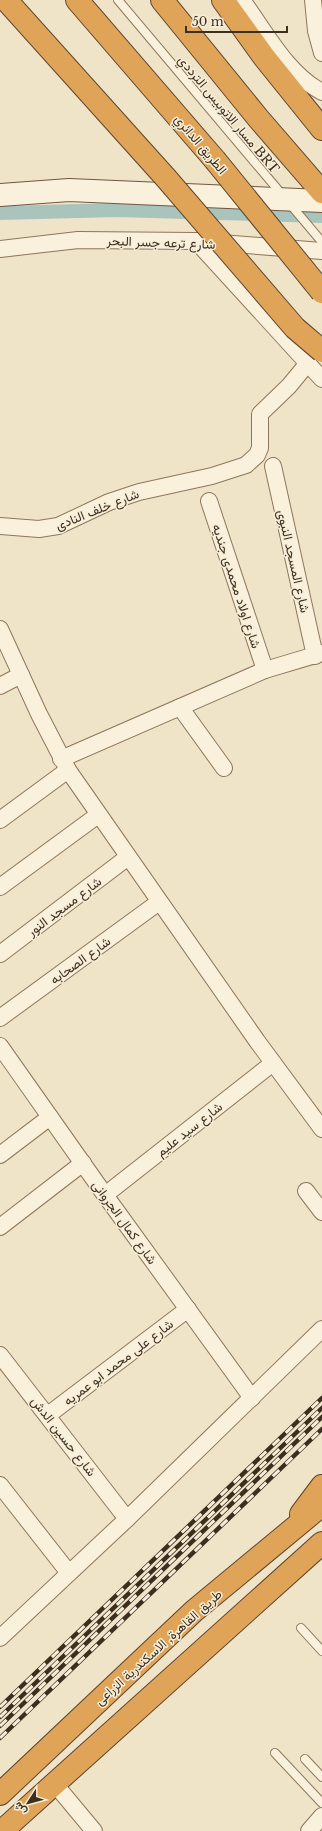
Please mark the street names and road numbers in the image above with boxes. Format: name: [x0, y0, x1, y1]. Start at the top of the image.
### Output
street label: مسار الاتوبيس الترددي BRT: [173, 52, 283, 179]
street label: الطريق الدائري: [169, 111, 231, 179]
street label: شارع ترعه جسر البحر: [105, 232, 216, 254]
street label: شارع خلف النادى: [53, 485, 142, 535]
street label: شارع المسجد النبوى: [272, 508, 314, 614]
street label: شارع اولاد محمدى جنديه: [207, 522, 265, 651]
street label: شارع مسجد النور: [23, 873, 105, 941]
street label: شارع الصحابه: [47, 933, 114, 989]
street label: شارع سيد عليم: [153, 1098, 226, 1161]
street label: شارع كمال الجروانى: [88, 1177, 161, 1268]
street label: شارع على محمد ابو عمريه: [60, 1316, 177, 1410]
street label: شارع حسين الدش: [26, 1393, 100, 1480]
street label: طريق القاهرة, الاسكندرية الزراعى: [91, 1586, 225, 1709]

